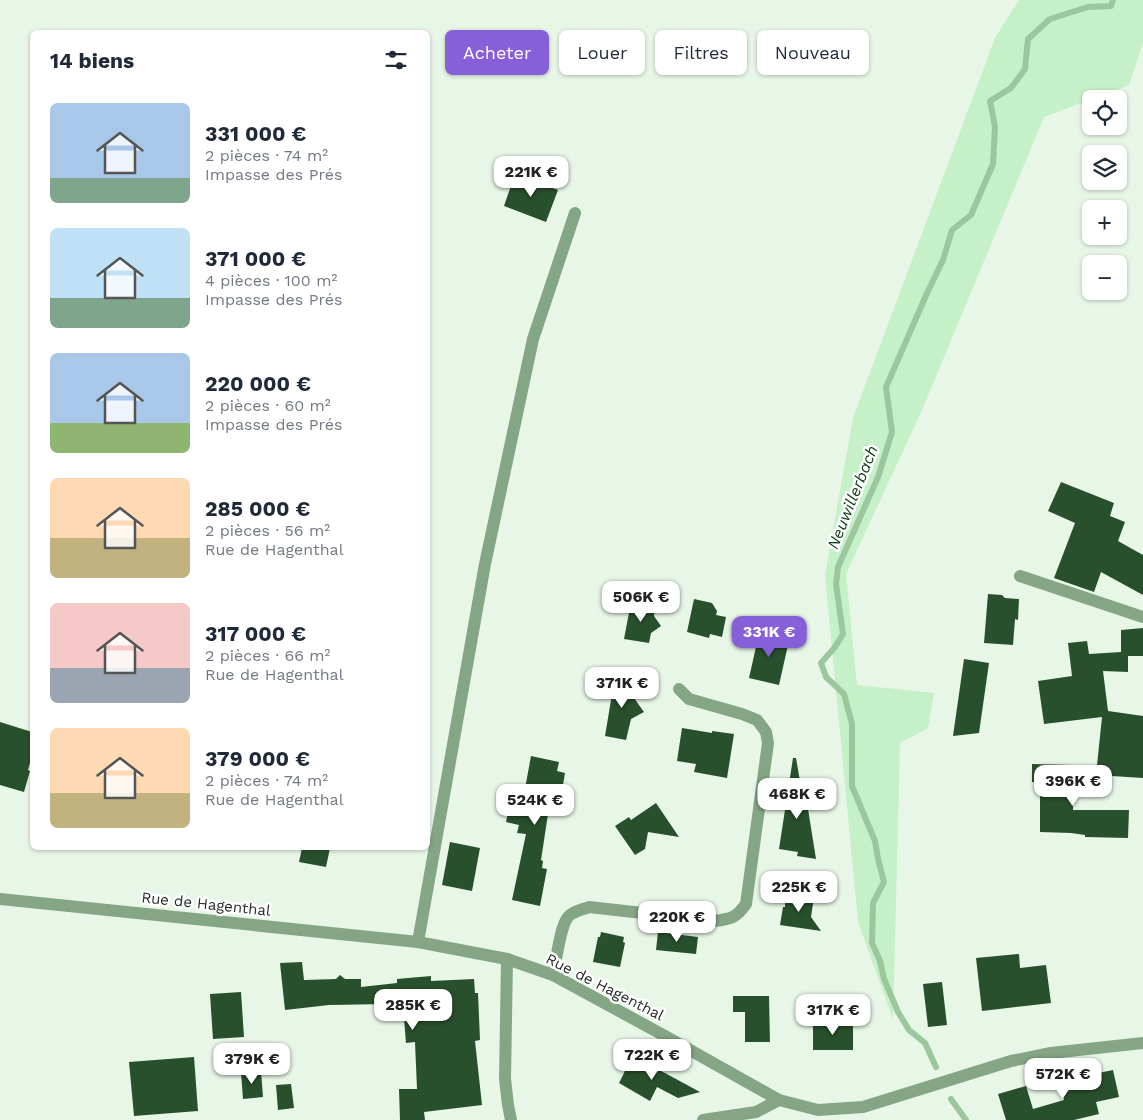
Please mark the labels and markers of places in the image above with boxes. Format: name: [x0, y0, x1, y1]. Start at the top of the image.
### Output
pin: 221K €: [490, 156, 572, 198]
pin: 506K €: [600, 580, 682, 623]
pin: 331K €: [728, 616, 810, 658]
pin: 371K €: [581, 666, 663, 709]
pin: 396K €: [1032, 764, 1114, 807]
pin: 468K €: [756, 778, 838, 820]
pin: 524K €: [494, 784, 576, 826]
pin: 225K €: [758, 870, 840, 913]
pin: 220K €: [636, 900, 718, 943]
pin: 285K €: [372, 988, 454, 1031]
pin: 317K €: [792, 994, 874, 1036]
pin: 722K €: [611, 1038, 693, 1081]
pin: 379K €: [211, 1042, 293, 1085]
pin: 572K €: [1022, 1058, 1104, 1100]

